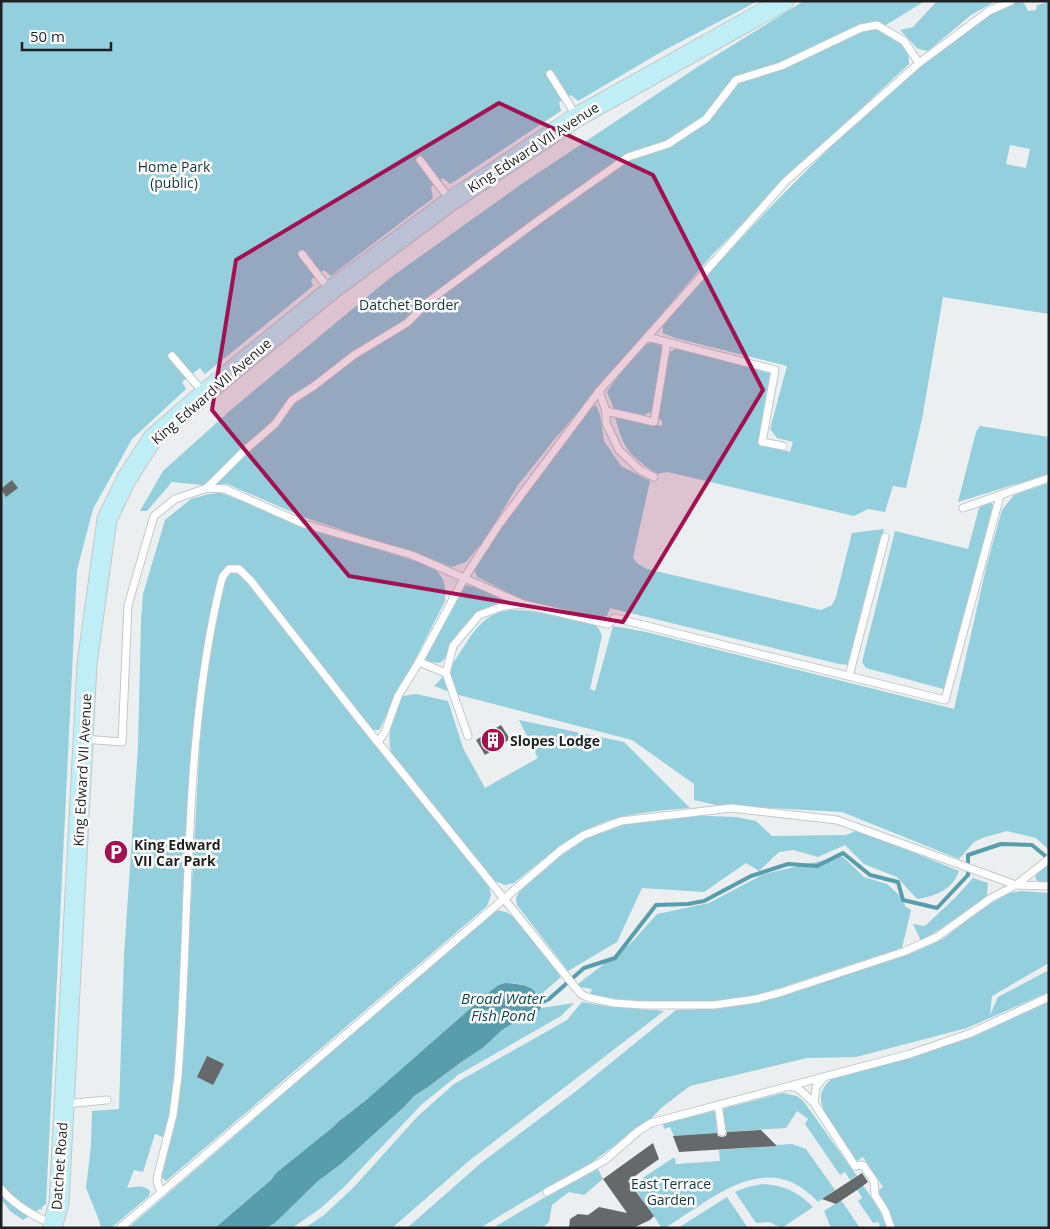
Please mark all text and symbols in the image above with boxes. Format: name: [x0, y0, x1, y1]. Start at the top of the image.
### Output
scale bar: [22, 20, 111, 52]
text: 50 m: [30, 26, 65, 46]
street label: King Edward VII Avenue: [464, 97, 603, 197]
park label: Home Park (public): [138, 157, 211, 192]
park label: Datchet Border: [359, 295, 459, 314]
street label: King Edward VII Avenue: [147, 333, 275, 448]
street label: King Edward VII Avenue: [68, 693, 96, 847]
building icon: Slopes Lodge: [480, 727, 506, 753]
place label: Slopes Lodge: [510, 731, 600, 750]
place label: King Edward VII Car Park: [134, 835, 221, 870]
parking icon: King Edward VII Car Park: [103, 839, 129, 865]
water label: Broad Water Fish Pond: [461, 988, 546, 1025]
street label: Datchet Road: [46, 1121, 72, 1211]
park label: East Terrace Garden: [631, 1174, 711, 1209]

